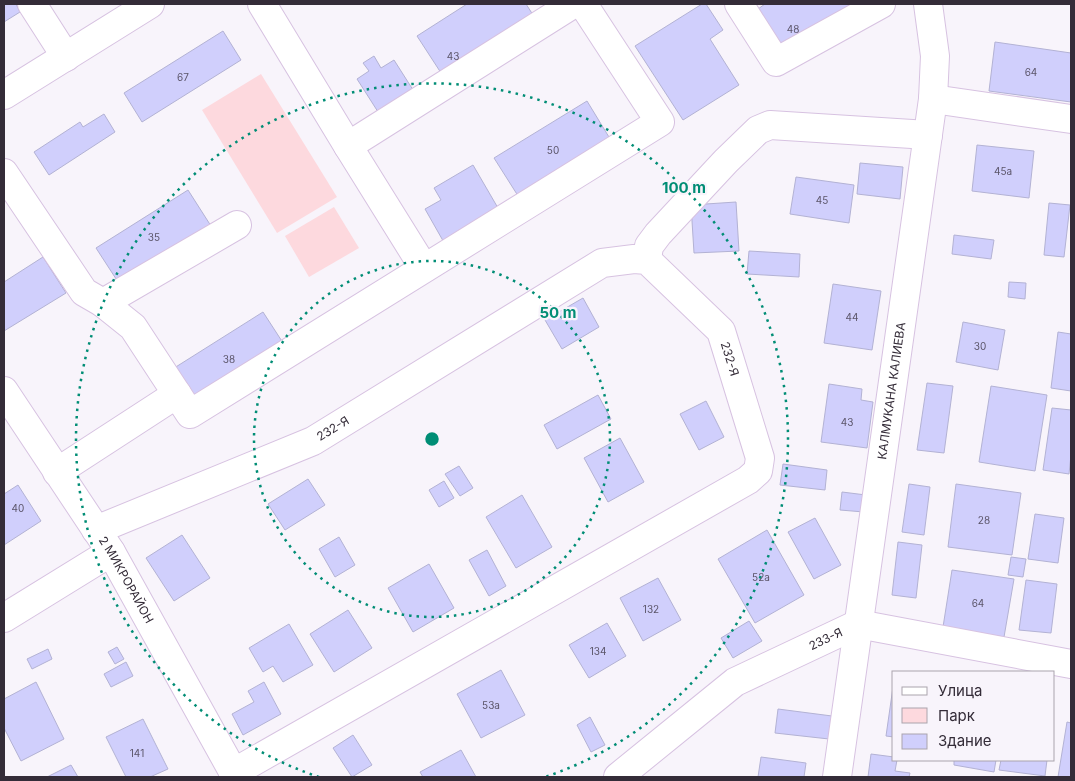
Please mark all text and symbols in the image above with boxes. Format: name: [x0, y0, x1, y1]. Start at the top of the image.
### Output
house number: 48: [787, 23, 799, 35]
house number: 43: [447, 50, 459, 62]
house number: 64: [1025, 66, 1037, 78]
house number: 67: [177, 71, 189, 83]
house number: 50: [547, 144, 559, 156]
house number: 45а: [994, 165, 1012, 177]
text: 100 m: [662, 178, 706, 197]
house number: 45: [816, 194, 828, 206]
house number: 35: [148, 231, 160, 243]
text: 50 m: [540, 303, 576, 322]
house number: 44: [846, 311, 858, 323]
street label: КАЛМУКАНА КАЛИЕВА: [874, 321, 908, 460]
street label: 232-Я: [718, 340, 742, 378]
house number: 30: [974, 340, 986, 352]
house number: 38: [223, 353, 235, 365]
street label: 232-Я: [314, 413, 352, 444]
house number: 43: [841, 416, 853, 428]
centre of rings: [423, 430, 441, 448]
house number: 40: [12, 502, 24, 514]
house number: 28: [978, 514, 990, 526]
street label: 2 МИКРОРАЙОН: [96, 533, 157, 626]
house number: 52а: [752, 571, 770, 583]
house number: 64: [972, 597, 984, 609]
house number: 132: [643, 603, 659, 615]
street label: 233-Я: [806, 624, 845, 653]
house number: 134: [590, 645, 606, 657]
legend: [892, 671, 1055, 761]
text: Улица: [938, 681, 982, 700]
house number: 53а: [482, 699, 500, 711]
text: Парк: [938, 706, 975, 725]
text: Здание: [938, 731, 992, 750]
house number: 141: [130, 747, 144, 759]

